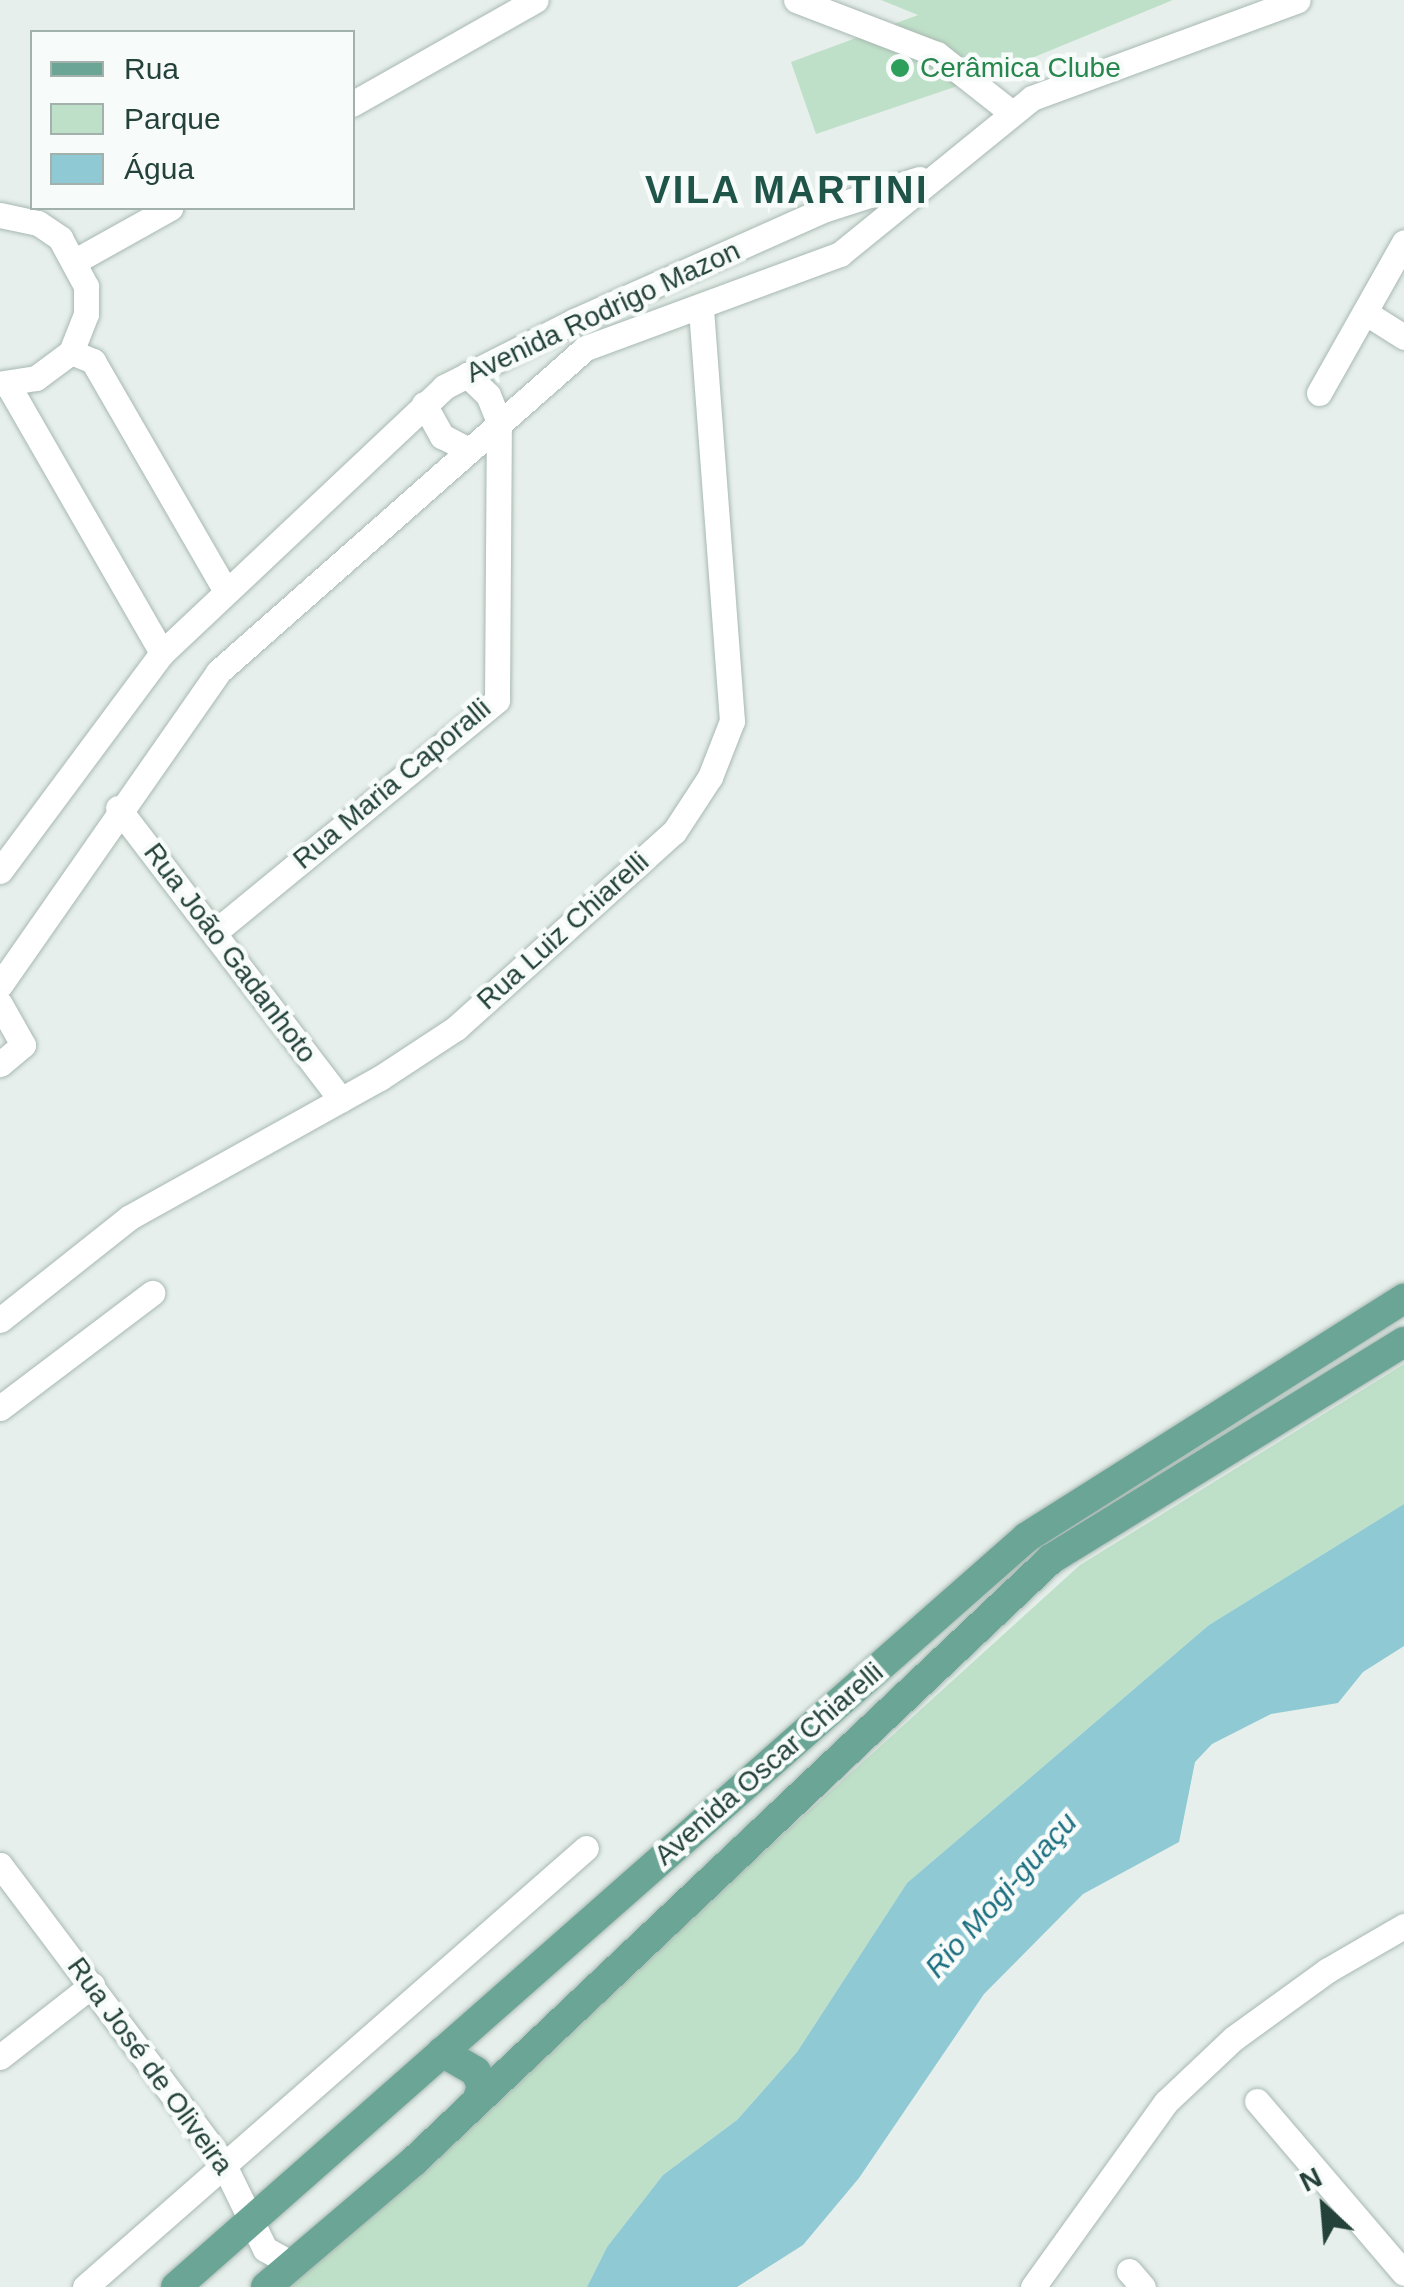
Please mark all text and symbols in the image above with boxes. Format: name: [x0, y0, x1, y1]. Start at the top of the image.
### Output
legend: [30, 30, 355, 210]
place label: Cerâmica Clube: [920, 51, 1121, 85]
text: Rua: [124, 52, 179, 85]
marker: Cerâmica Clube: [889, 57, 911, 79]
text: Parque: [124, 102, 221, 135]
text: Água: [124, 152, 194, 185]
district label: VILA MARTINI: [644, 168, 930, 214]
street label: Avenida Rodrigo Mazon: [461, 234, 745, 390]
street label: Rua Maria Caporalli: [286, 692, 498, 876]
street label: Rua João Gadanhoto: [136, 837, 324, 1069]
street label: Rua Luiz Chiarelli: [470, 845, 656, 1017]
street label: Avenida Oscar Chiarelli: [648, 1656, 890, 1872]
water label: Rio Mogi-guaçu: [917, 1805, 1085, 1985]
street label: Rua José de Oliveira: [60, 1951, 240, 2181]
north arrow: [1274, 2157, 1374, 2257]
text: N: [1295, 2161, 1327, 2198]

